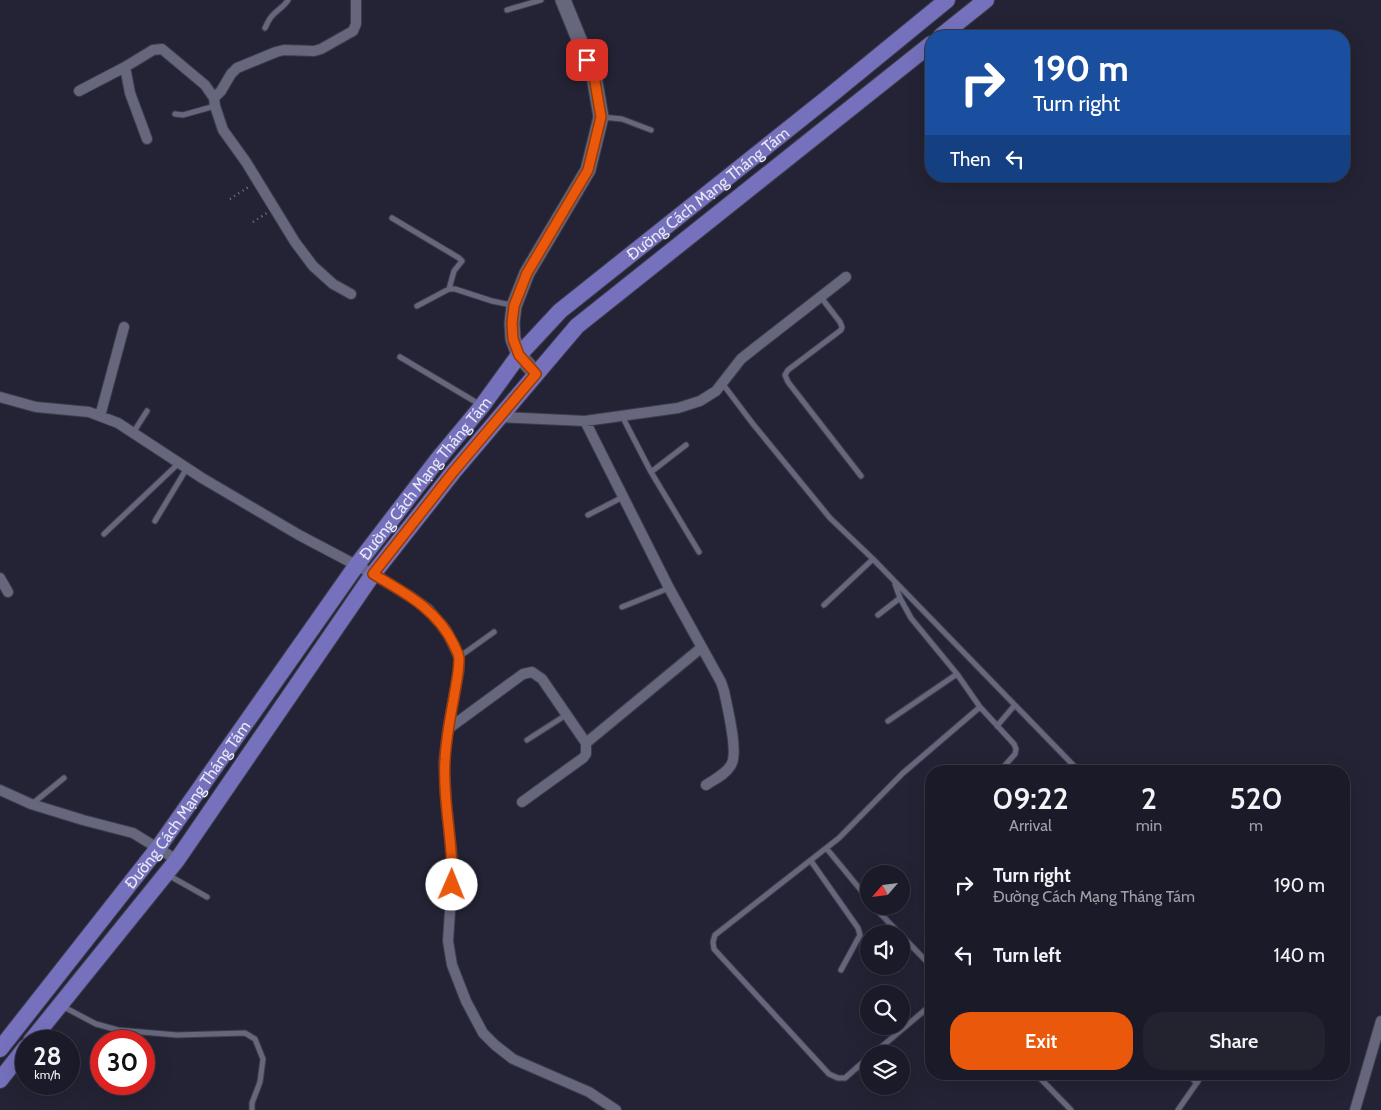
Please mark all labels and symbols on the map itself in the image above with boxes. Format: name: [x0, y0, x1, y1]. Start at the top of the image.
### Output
pin: [566, 39, 608, 81]
street label: Đường Cách Mạng Tháng Tám: [623, 123, 793, 264]
street label: Đường Cách Mạng Tháng Tám: [355, 393, 495, 563]
street label: Đường Cách Mạng Tháng Tám: [120, 717, 254, 892]
position arrow: [425, 858, 477, 910]
north arrow: [860, 865, 910, 915]
speed limit sign: 30: [90, 1030, 155, 1095]

